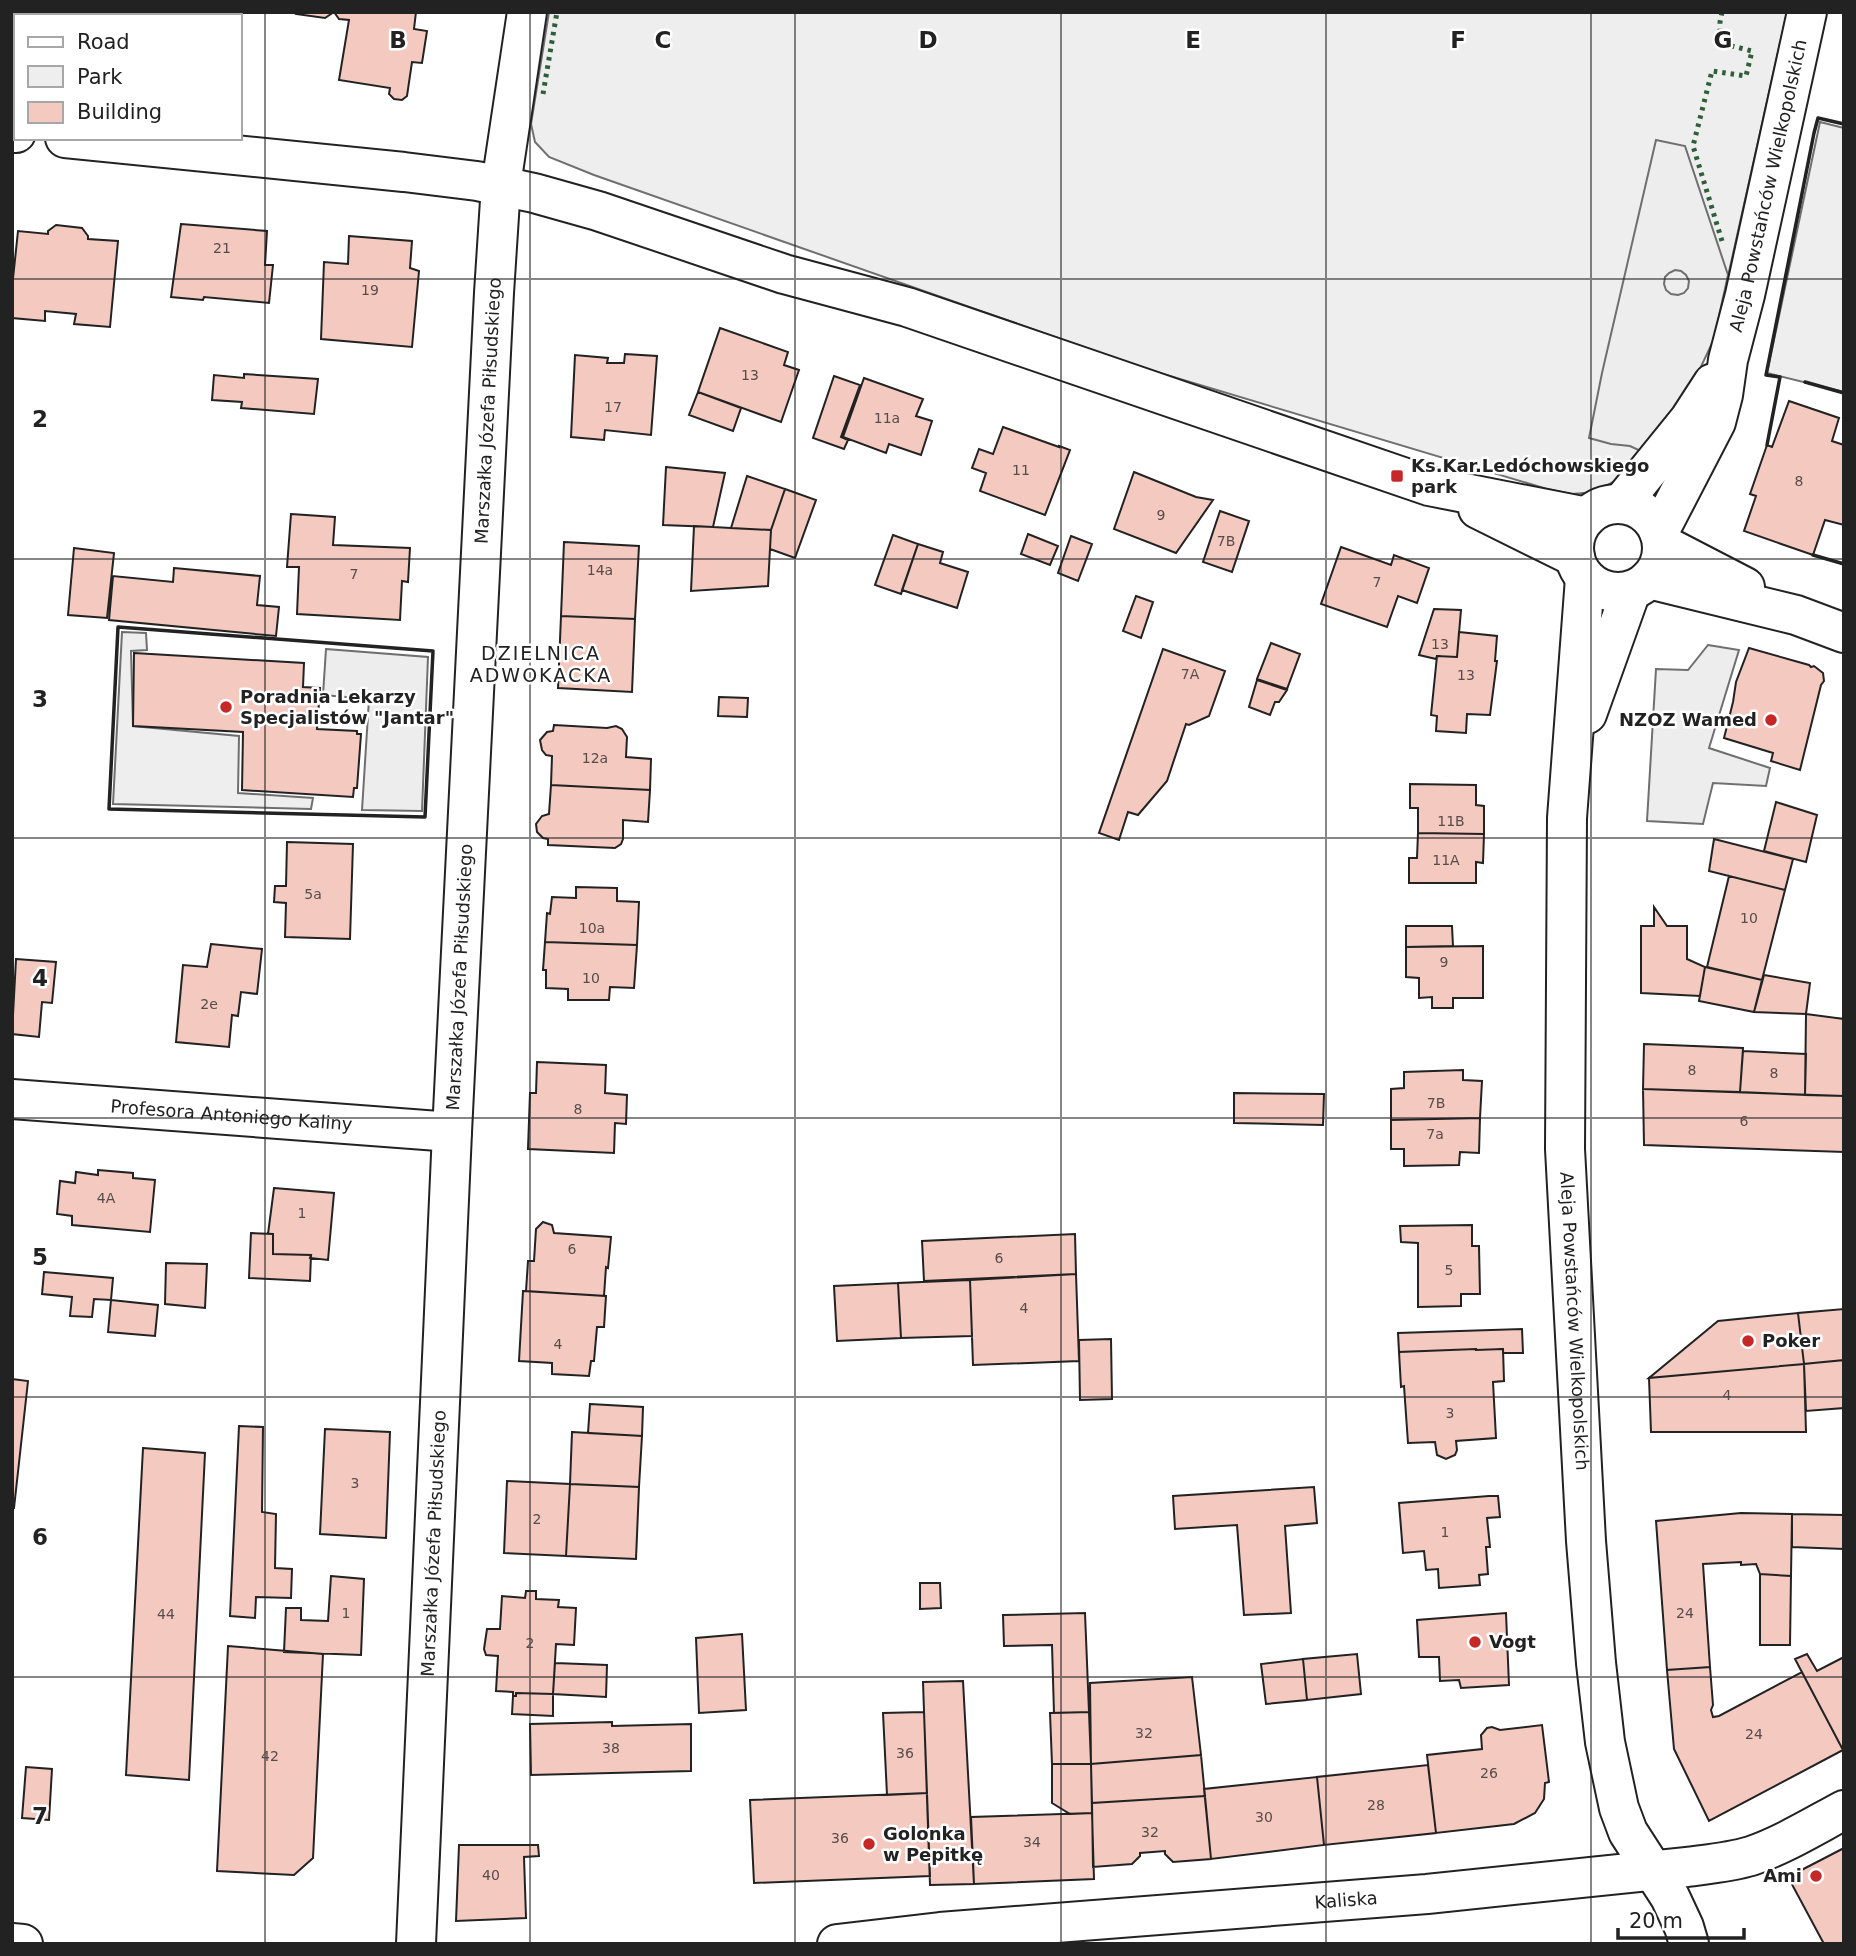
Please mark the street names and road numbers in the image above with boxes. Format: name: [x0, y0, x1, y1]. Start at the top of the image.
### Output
street label: Aleja Powstańców Wielkopolskich: [1725, 37, 1811, 334]
street label: Marszałka Józefa Piłsudskiego: [470, 277, 505, 545]
street label: Marszałka Józefa Piłsudskiego: [442, 843, 476, 1111]
street label: Profesora Antoniego Kaliny: [110, 1095, 354, 1135]
street label: Aleja Powstańców Wielkopolskich: [1556, 1171, 1593, 1471]
street label: Marszałka Józefa Piłsudskiego: [417, 1410, 450, 1677]
street label: Kaliska: [1314, 1887, 1378, 1913]

